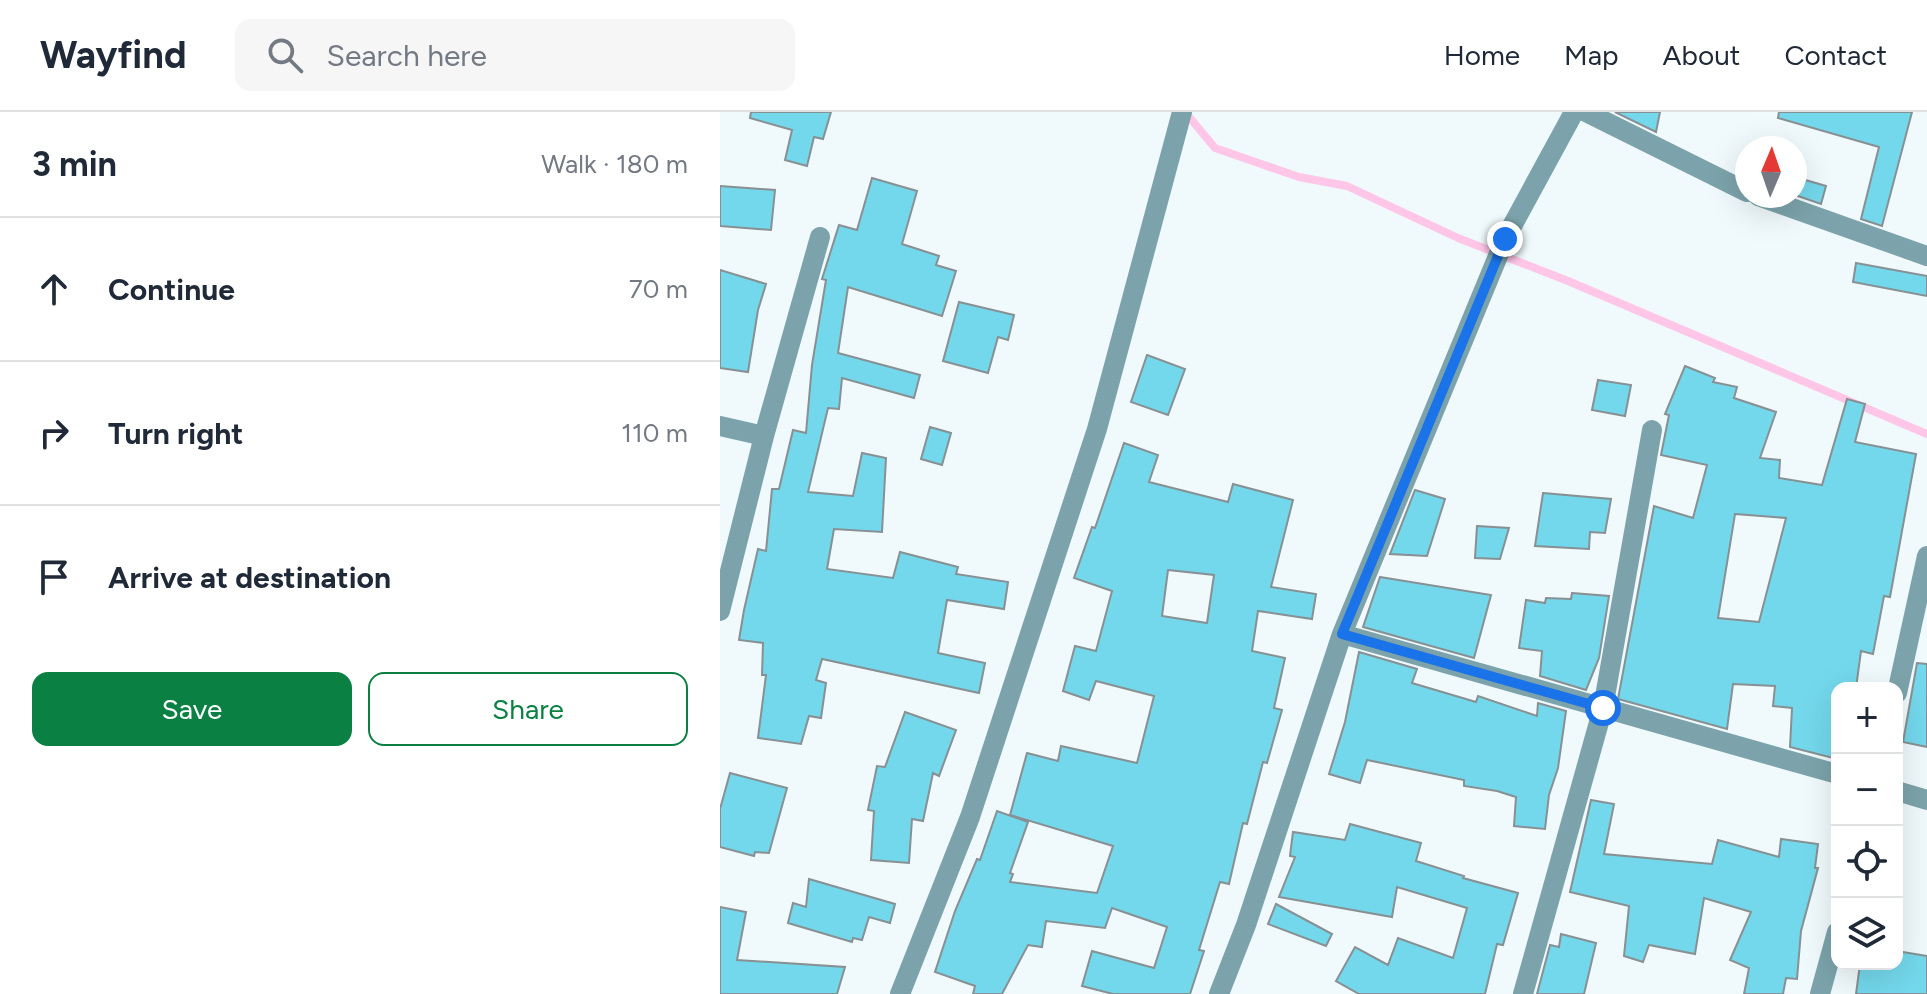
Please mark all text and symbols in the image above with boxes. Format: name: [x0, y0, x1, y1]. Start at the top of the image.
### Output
search box: [235, 19, 795, 91]
text: Wayfind: [40, 32, 187, 78]
icon: search: [263, 33, 307, 77]
text: Search here: [327, 37, 487, 74]
text: Home: [1444, 38, 1520, 72]
text: Map: [1564, 38, 1619, 72]
text: About: [1663, 38, 1740, 72]
text: Contact: [1784, 38, 1887, 72]
north arrow: [1735, 136, 1807, 208]
text: 3 min: [32, 144, 117, 185]
text: Walk · 180 m: [541, 148, 688, 180]
route end: [1487, 221, 1523, 257]
icon: ahead: [32, 267, 76, 311]
text: Continue: [108, 271, 235, 308]
text: 70 m: [629, 273, 688, 305]
icon: right: [32, 411, 76, 455]
text: Turn right: [108, 415, 243, 452]
text: 110 m: [621, 417, 688, 449]
icon: arrive: [32, 555, 76, 599]
text: Arrive at destination: [108, 559, 391, 596]
button: Save: [32, 672, 352, 746]
button: Share: [368, 672, 688, 746]
map controls: [1831, 682, 1903, 970]
button: +: [1831, 682, 1903, 754]
route start: [1585, 690, 1621, 726]
button: −: [1831, 754, 1903, 826]
button: locate: [1831, 826, 1903, 898]
button: layers: [1831, 898, 1903, 970]

